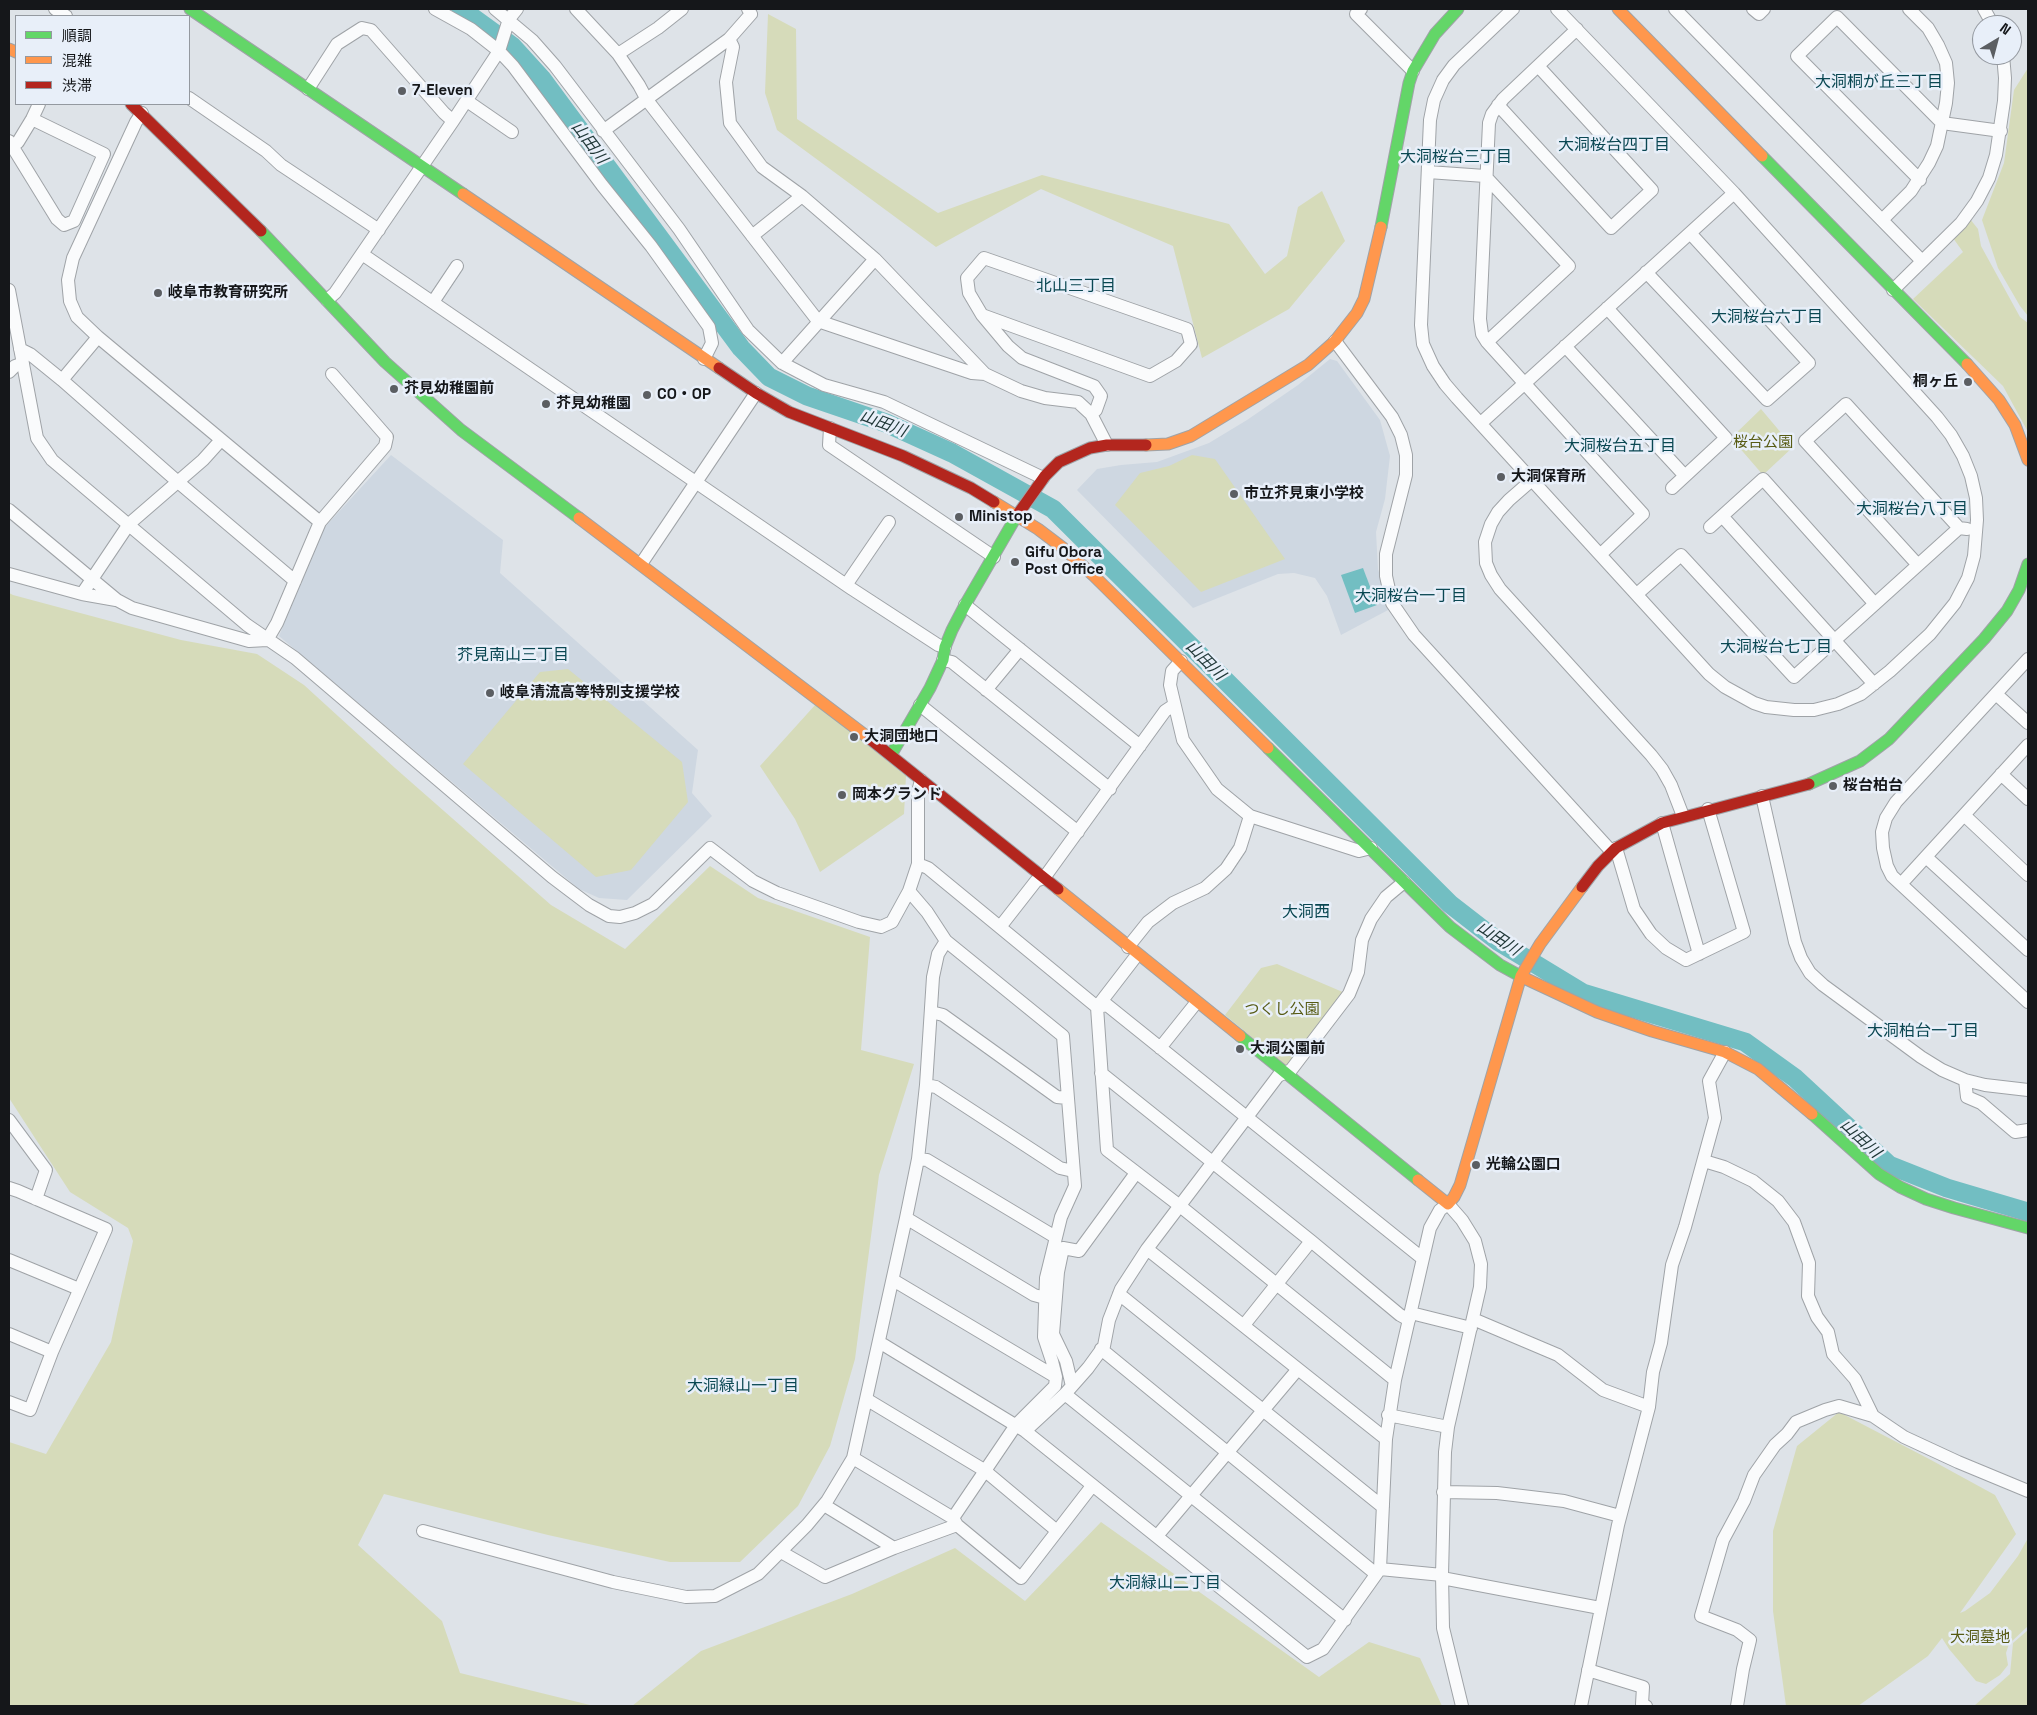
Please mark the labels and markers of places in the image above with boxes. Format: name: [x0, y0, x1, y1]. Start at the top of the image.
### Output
place label: 7-Eleven: [412, 82, 473, 100]
marker: 7-Eleven: [396, 85, 408, 97]
place label: 岐阜市教育研究所: [168, 284, 288, 302]
marker: 岐阜市教育研究所: [152, 287, 164, 299]
place label: 桐ヶ丘: [1913, 373, 1958, 391]
marker: 桐ヶ丘: [1962, 376, 1974, 388]
place label: 芥見幼稚園前: [404, 380, 494, 398]
marker: 芥見幼稚園前: [388, 383, 400, 395]
place label: CO・OP: [657, 386, 711, 404]
marker: CO・OP: [641, 389, 653, 401]
place label: 芥見幼稚園: [556, 395, 631, 413]
marker: 芥見幼稚園: [540, 398, 552, 410]
place label: 大洞保育所: [1511, 468, 1586, 486]
marker: 大洞保育所: [1495, 471, 1507, 483]
place label: 市立芥見東小学校: [1244, 485, 1364, 503]
marker: 市立芥見東小学校: [1228, 488, 1240, 500]
place label: Ministop: [969, 508, 1032, 526]
marker: Ministop: [953, 511, 965, 523]
place label: Gifu Obora Post Office: [1025, 544, 1104, 579]
marker: Gifu Obora Post Office: [1009, 556, 1021, 568]
place label: 岐阜清流高等特別支援学校: [500, 684, 680, 702]
marker: 岐阜清流高等特別支援学校: [484, 687, 496, 699]
place label: 大洞団地口: [864, 728, 939, 746]
marker: 大洞団地口: [848, 731, 860, 743]
place label: 桜台柏台: [1843, 777, 1903, 795]
marker: 桜台柏台: [1827, 780, 1839, 792]
place label: 岡本グランド: [852, 786, 942, 804]
marker: 岡本グランド: [836, 789, 848, 801]
place label: 大洞公園前: [1250, 1040, 1325, 1058]
marker: 大洞公園前: [1234, 1043, 1246, 1055]
place label: 光輪公園口: [1486, 1156, 1561, 1174]
marker: 光輪公園口: [1470, 1159, 1482, 1171]

